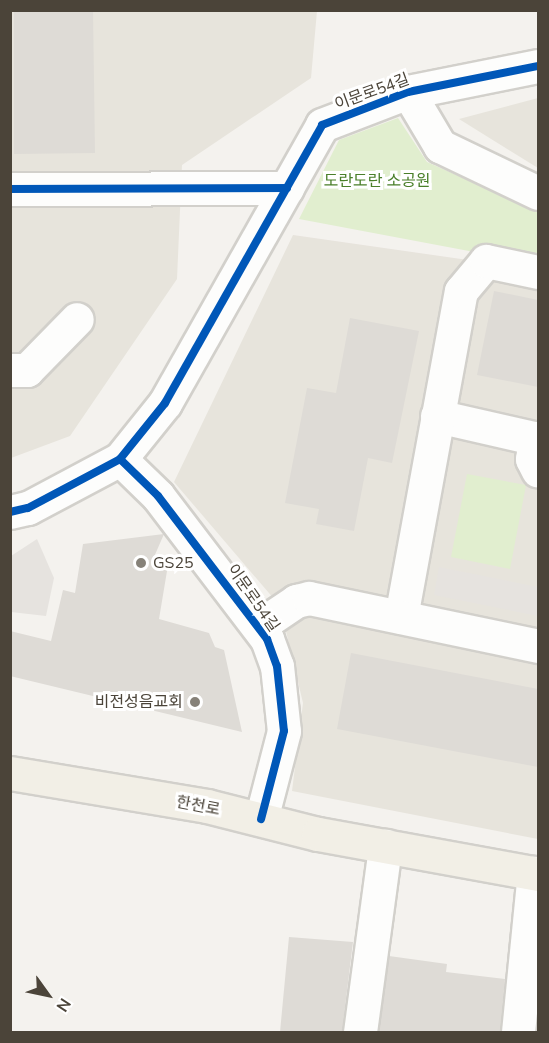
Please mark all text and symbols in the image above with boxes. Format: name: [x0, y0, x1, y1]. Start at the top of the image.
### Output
street label: 이문로54길: [332, 70, 412, 114]
park label: 도란도란 소공원: [323, 171, 431, 191]
place label: GS25: [153, 553, 194, 573]
marker: GS25: [134, 556, 148, 570]
street label: 이문로54길: [223, 561, 283, 635]
place label: 비전성음교회: [95, 692, 183, 712]
marker: 비전성음교회: [188, 695, 202, 709]
street label: 한천로: [174, 792, 222, 820]
north arrow: [18, 965, 78, 1025]
text: N: [51, 994, 76, 1016]

